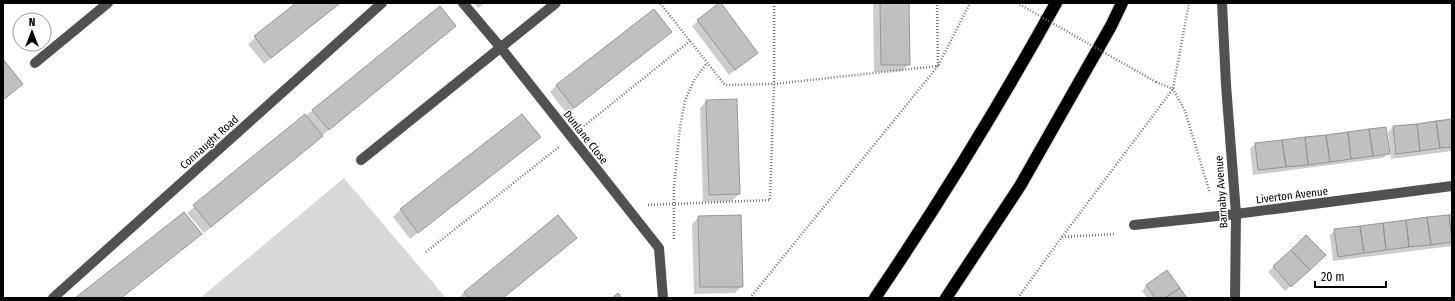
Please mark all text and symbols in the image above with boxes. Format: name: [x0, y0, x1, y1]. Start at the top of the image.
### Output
north arrow: [12, 12, 52, 52]
text: N: [29, 16, 35, 29]
street label: Dunlane Close: [561, 108, 611, 167]
street label: Connaught Road: [178, 113, 241, 172]
street label: Barnaby Avenue: [1212, 155, 1231, 229]
street label: Liverton Avenue: [1255, 185, 1329, 206]
scale bar: [1315, 263, 1386, 289]
text: 20 m: [1321, 270, 1345, 284]

